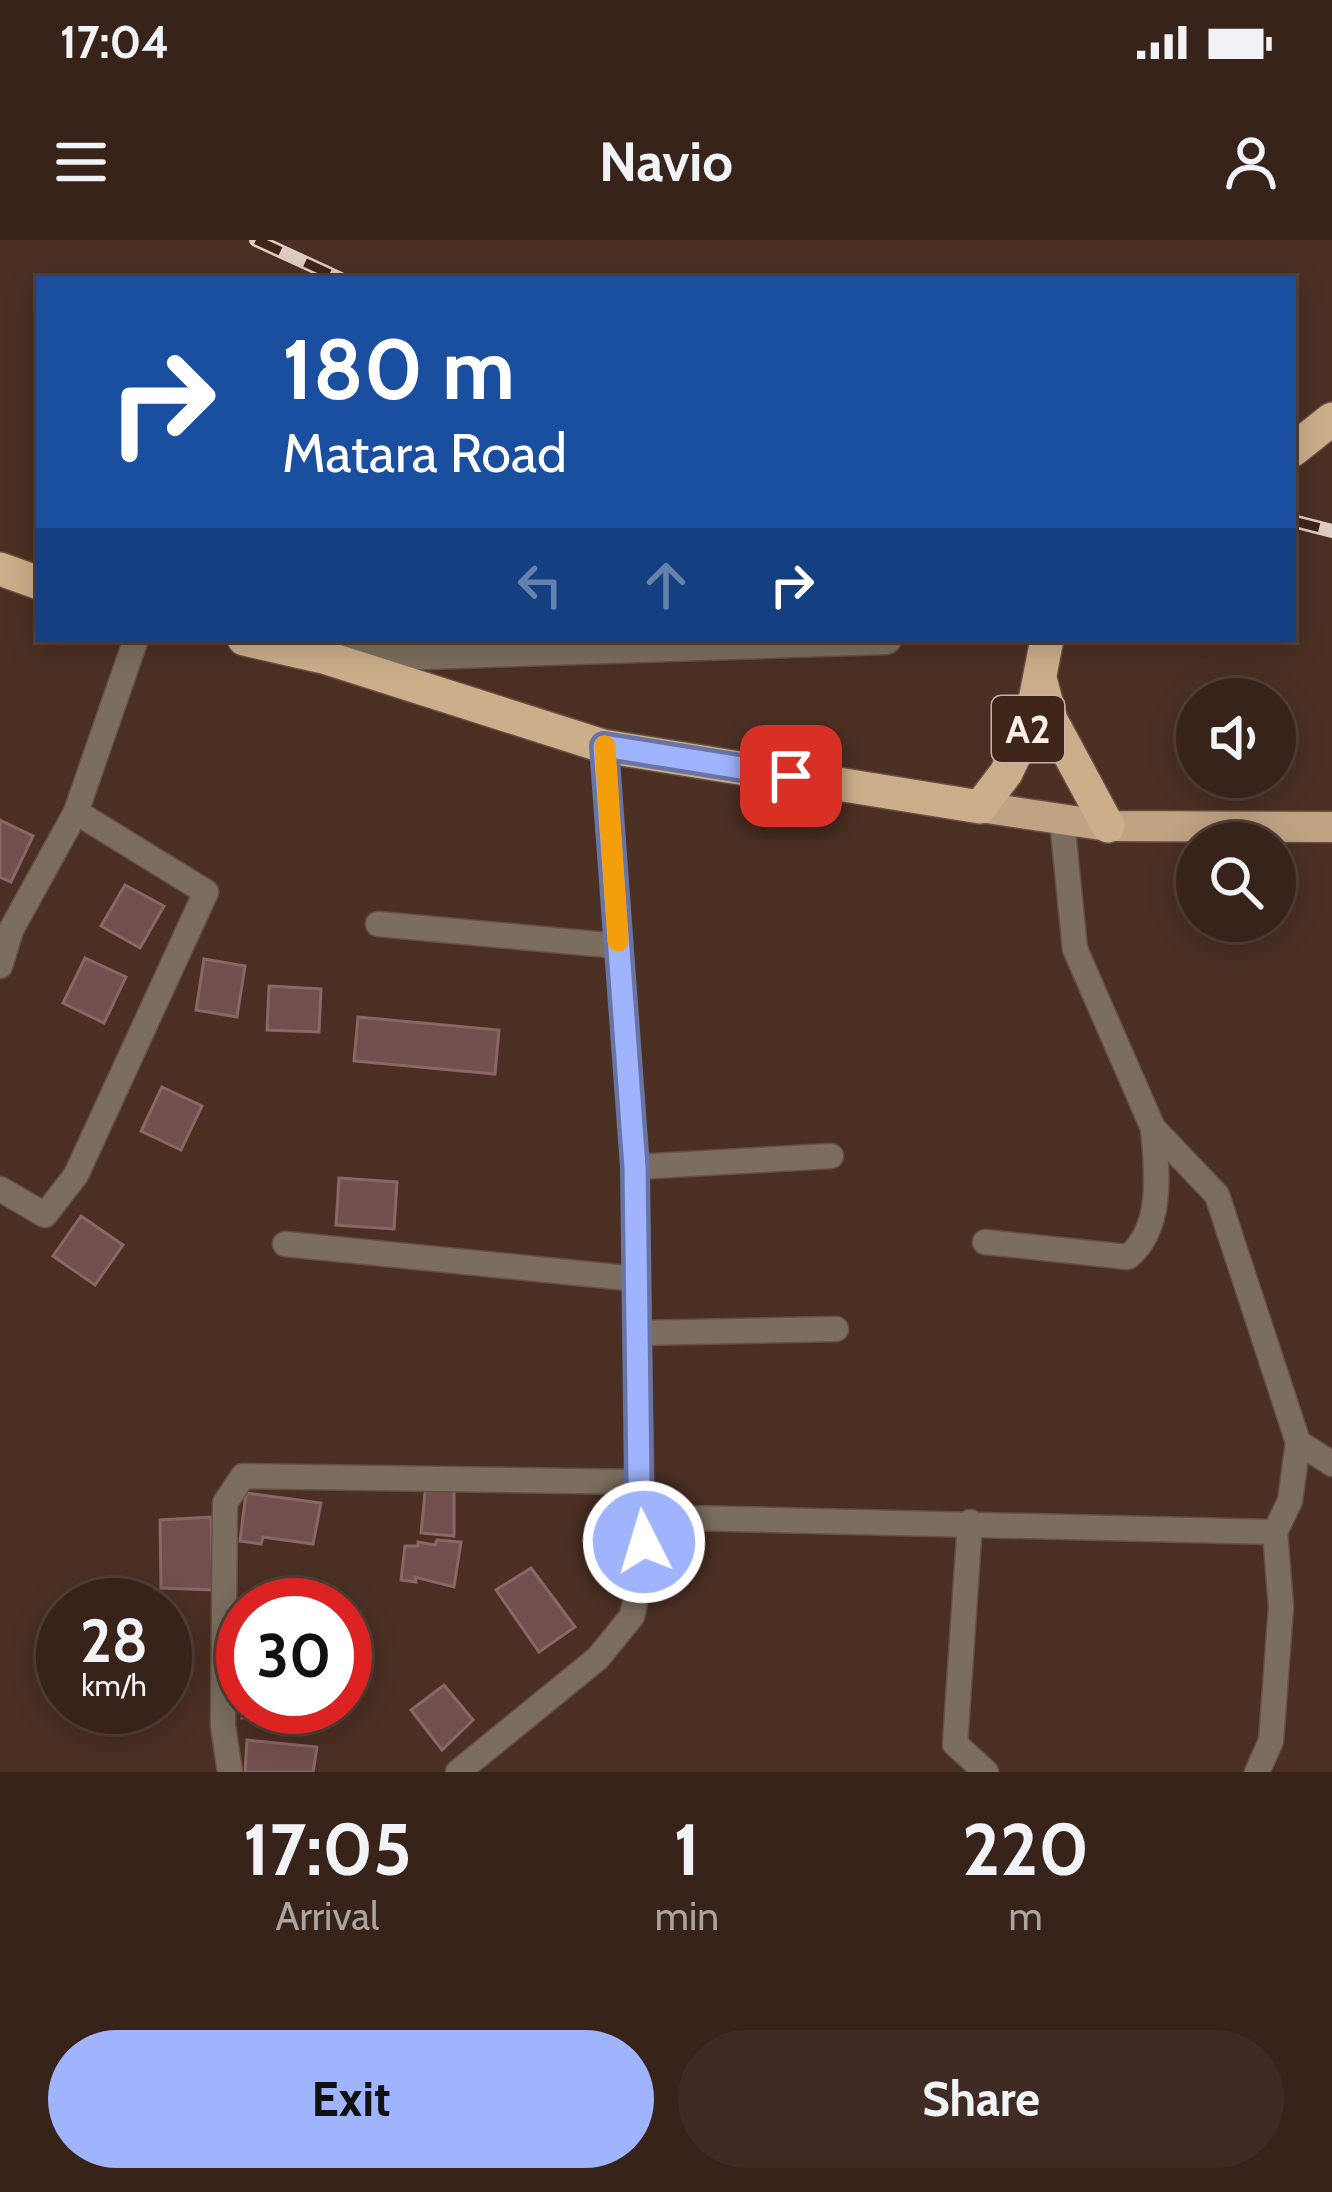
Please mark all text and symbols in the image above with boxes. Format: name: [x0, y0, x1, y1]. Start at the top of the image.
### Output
text: 17:04: [60, 15, 169, 69]
icon: menu: [48, 129, 114, 195]
text: Navio: [599, 129, 733, 195]
icon: person: [1218, 129, 1284, 195]
text: 180 m: [282, 318, 515, 420]
icon: right: [84, 324, 240, 480]
text: Matara Road: [282, 420, 567, 486]
icon: left: [507, 552, 573, 618]
icon: ahead: [633, 552, 699, 618]
icon: right: [759, 552, 825, 618]
map controls: [1176, 678, 1296, 942]
button: sound: [1176, 678, 1296, 798]
road number: A2: [992, 696, 1064, 762]
pin: [740, 725, 842, 827]
icon: arrive: [758, 743, 824, 809]
button: search: [1176, 822, 1296, 942]
position arrow: [581, 1479, 707, 1605]
speed limit sign: 30: [216, 1578, 372, 1734]
text: 28: [80, 1604, 148, 1677]
text: km/h: [81, 1667, 147, 1704]
text: 17:05: [243, 1806, 412, 1893]
text: 1: [674, 1806, 700, 1893]
text: 220: [962, 1806, 1089, 1893]
text: Arrival: [275, 1892, 379, 1940]
text: min: [655, 1892, 719, 1940]
text: m: [1008, 1892, 1043, 1940]
button: Exit: [48, 2030, 654, 2168]
button: Share: [678, 2030, 1284, 2168]

